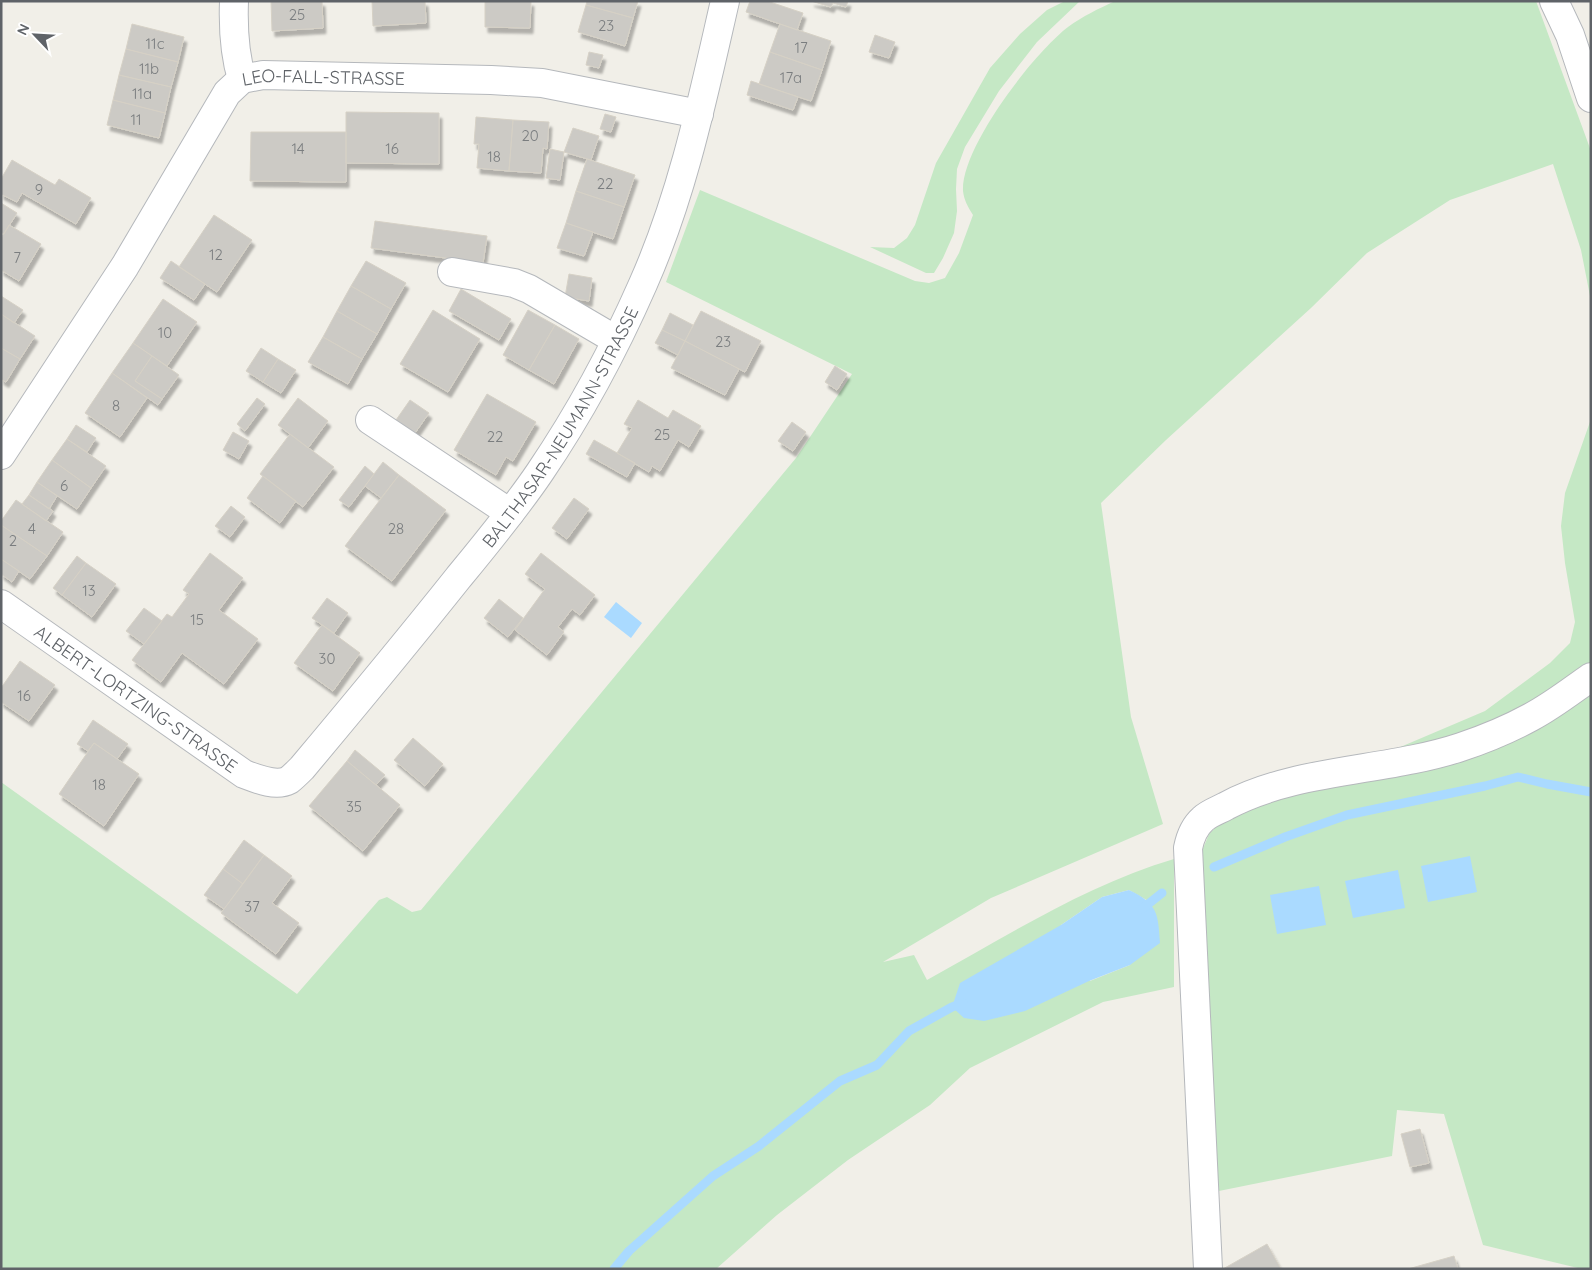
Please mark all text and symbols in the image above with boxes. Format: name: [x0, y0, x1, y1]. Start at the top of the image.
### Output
house number: 25: [289, 5, 305, 24]
north arrow: [10, 10, 60, 60]
house number: 23: [598, 16, 614, 35]
text: N: [13, 21, 34, 38]
house number: 11c: [146, 34, 165, 53]
house number: 17: [794, 38, 808, 57]
house number: 11b: [139, 59, 159, 78]
street label: LEO-FALL-STRASSE: [240, 63, 405, 90]
house number: 17a: [780, 68, 802, 87]
house number: 11a: [132, 84, 152, 103]
house number: 11: [130, 110, 142, 129]
house number: 20: [521, 126, 539, 145]
house number: 14: [291, 139, 305, 158]
house number: 16: [385, 139, 399, 158]
house number: 18: [487, 147, 501, 166]
house number: 22: [597, 174, 613, 193]
house number: 9: [35, 180, 43, 199]
house number: 12: [209, 245, 223, 264]
house number: 7: [13, 248, 21, 267]
street label: BALTHASAR-NEUMANN-STRASSE: [477, 303, 643, 552]
house number: 10: [158, 323, 172, 342]
house number: 23: [715, 332, 731, 351]
house number: 8: [112, 396, 120, 415]
house number: 25: [654, 425, 670, 444]
house number: 22: [487, 427, 503, 446]
house number: 6: [60, 476, 68, 495]
house number: 4: [28, 519, 36, 538]
house number: 28: [388, 519, 404, 538]
house number: 2: [9, 531, 17, 550]
house number: 13: [82, 581, 96, 600]
house number: 15: [190, 610, 204, 629]
street label: ALBERT-LORTZING-STRASSE: [30, 620, 242, 778]
house number: 30: [319, 649, 335, 668]
house number: 16: [17, 686, 31, 705]
house number: 18: [92, 775, 106, 794]
house number: 35: [346, 797, 362, 816]
house number: 37: [244, 897, 260, 916]

